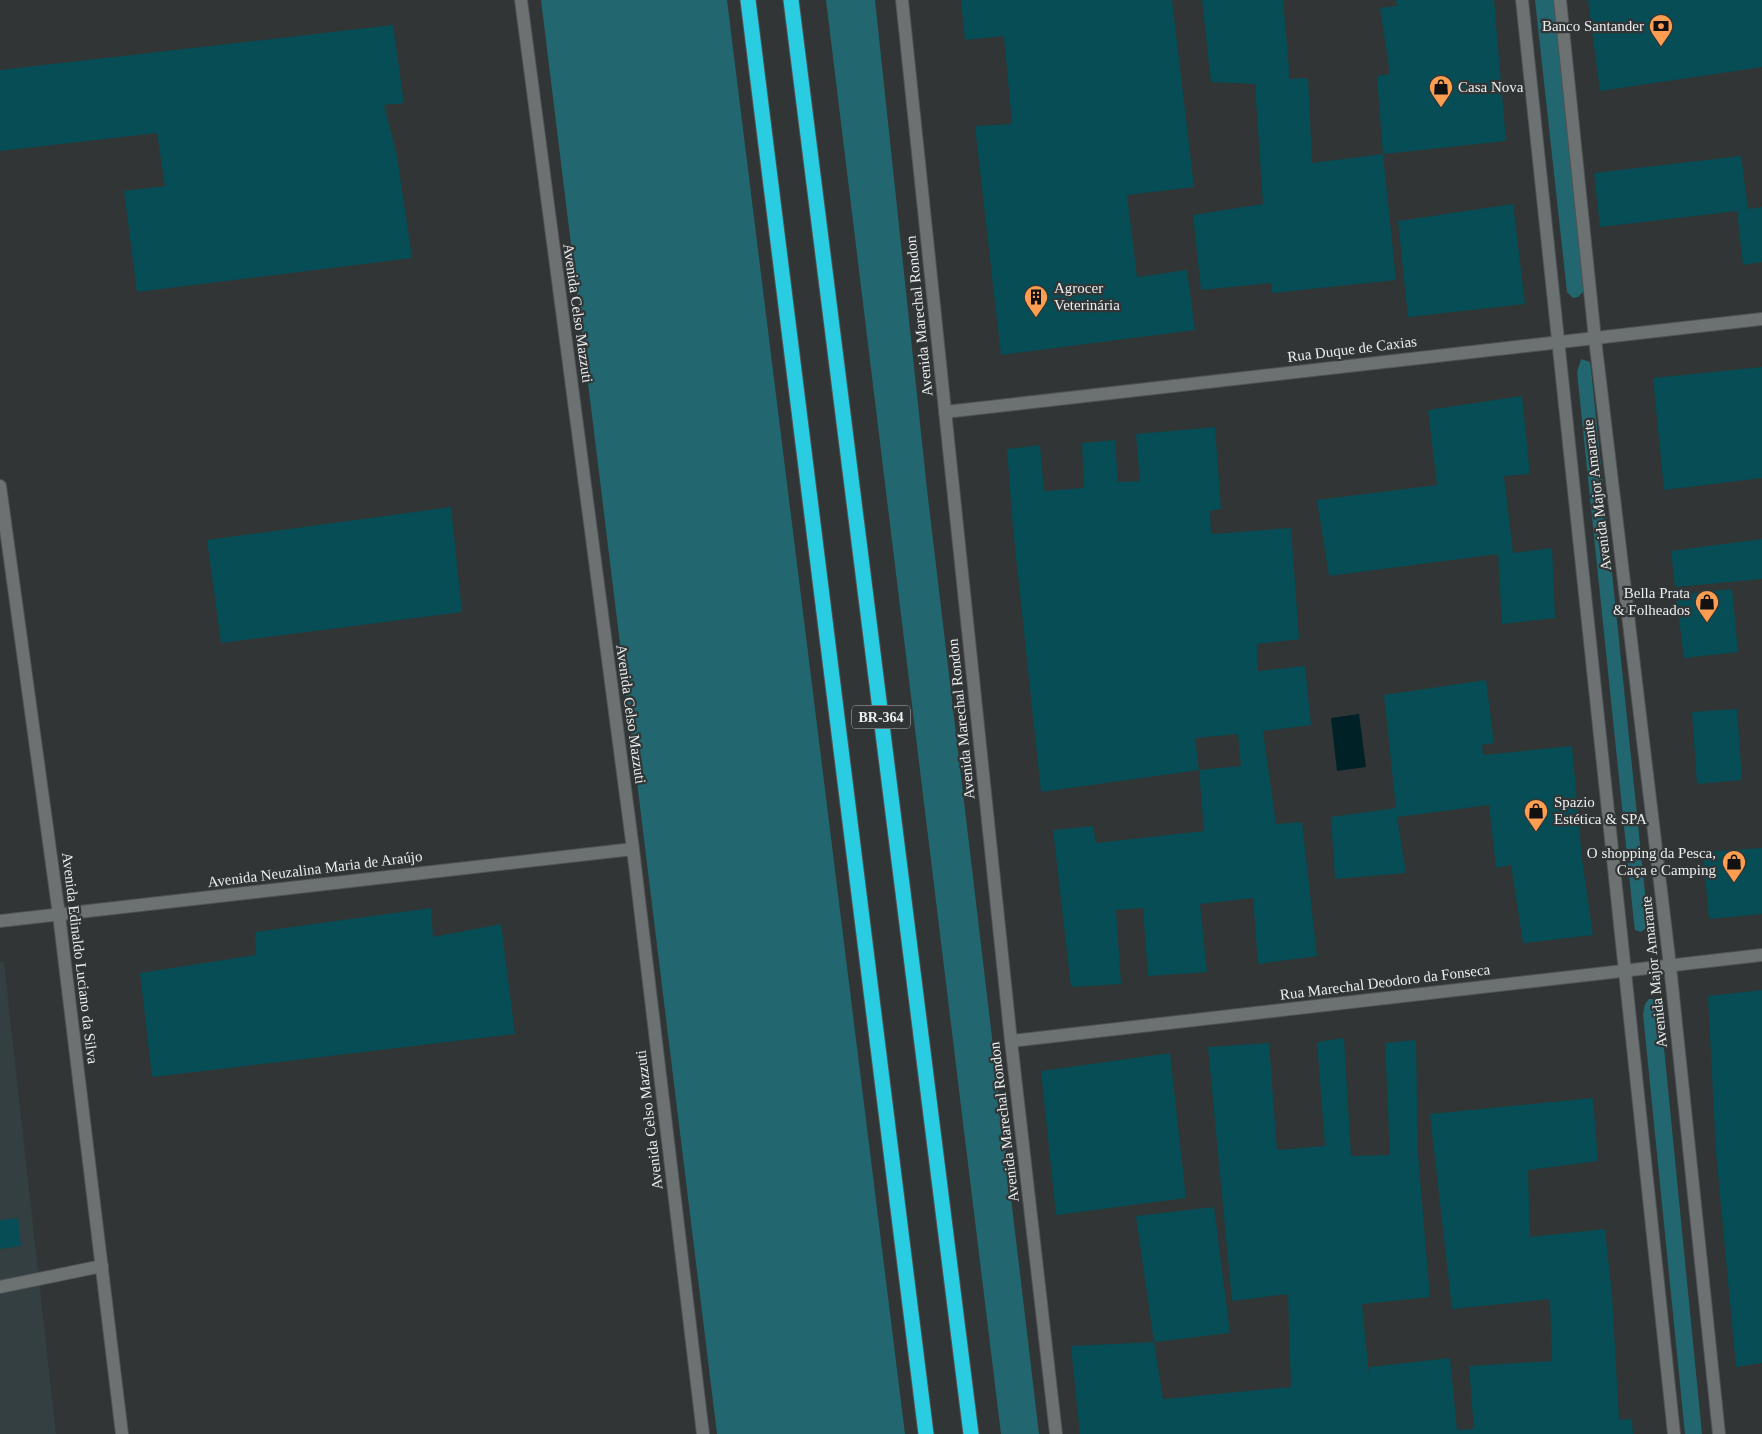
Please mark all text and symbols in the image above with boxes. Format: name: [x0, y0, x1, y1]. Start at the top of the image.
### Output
bank icon: Banco Santander: [1648, 13, 1674, 47]
place label: Banco Santander: [1542, 18, 1644, 34]
shop icon: Casa Nova: [1428, 74, 1454, 108]
place label: Casa Nova: [1458, 79, 1524, 95]
street label: Avenida Marechal Rondon: [903, 234, 935, 397]
street label: Avenida Celso Mazzuti: [560, 242, 596, 384]
place label: Agrocer Veterinária: [1054, 280, 1120, 313]
building icon: Agrocer Veterinária: [1023, 284, 1049, 318]
street label: Rua Duque de Caxias: [1286, 333, 1418, 365]
street label: Avenida Major Amarante: [1580, 418, 1614, 571]
place label: Bella Prata & Folheados: [1613, 585, 1690, 618]
shop icon: Bella Prata & Folheados: [1694, 589, 1720, 623]
street label: Avenida Marechal Rondon: [945, 637, 977, 800]
street label: Avenida Celso Mazzuti: [613, 643, 649, 785]
road number: BR-364: [852, 706, 910, 729]
place label: Spazio Estética & SPA: [1554, 794, 1647, 827]
shop icon: Spazio Estética & SPA: [1523, 798, 1549, 832]
place label: O shopping da Pesca, Caça e Camping: [1587, 845, 1716, 878]
street label: Avenida Neuzalina Maria de Araújo: [207, 848, 423, 890]
shop icon: O shopping da Pesca, Caça e Camping: [1721, 849, 1747, 883]
street label: Avenida Edinaldo Luciano da Silva: [59, 851, 101, 1065]
street label: Avenida Major Amarante: [1638, 895, 1670, 1049]
street label: Rua Marechal Deodoro da Fonseca: [1279, 961, 1491, 1003]
street label: Avenida Marechal Rondon: [986, 1040, 1022, 1203]
street label: Avenida Celso Mazzuti: [632, 1049, 666, 1191]

